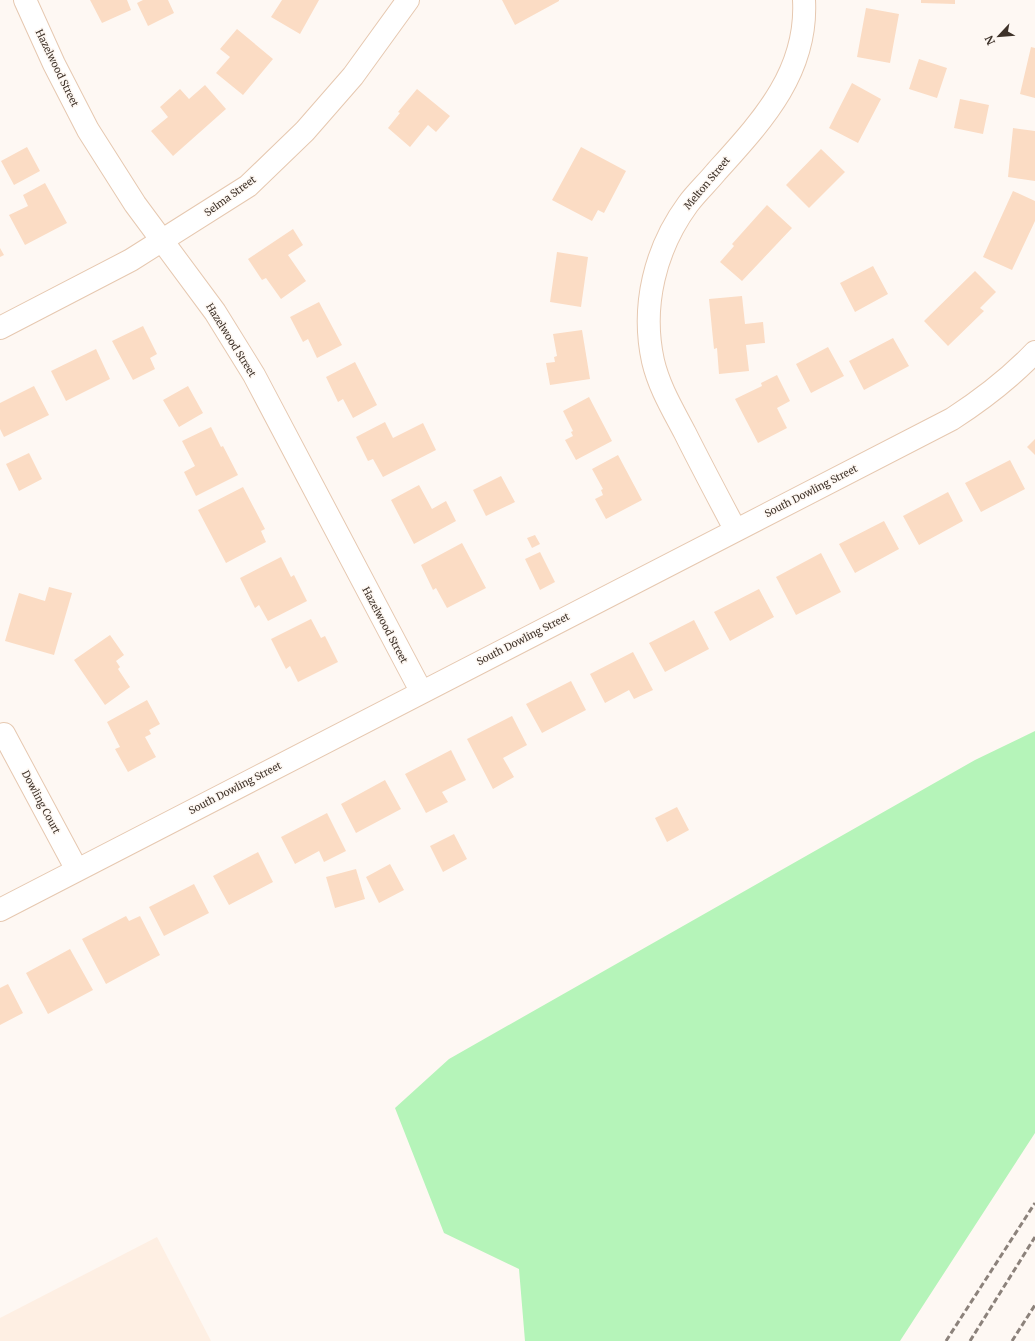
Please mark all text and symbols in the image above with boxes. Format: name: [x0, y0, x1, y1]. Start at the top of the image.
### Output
north arrow: [979, 16, 1019, 56]
street label: Hazelwood Street: [33, 27, 81, 109]
text: N: [982, 33, 998, 47]
street label: Melton Street: [681, 154, 733, 212]
street label: Selma Street: [202, 173, 258, 219]
street label: Hazelwood Street: [203, 301, 259, 379]
street label: South Dowling Street: [762, 462, 860, 520]
street label: Hazelwood Street: [359, 585, 411, 665]
street label: South Dowling Street: [474, 610, 572, 668]
street label: South Dowling Street: [186, 759, 284, 817]
street label: Dowling Court: [19, 768, 63, 836]

